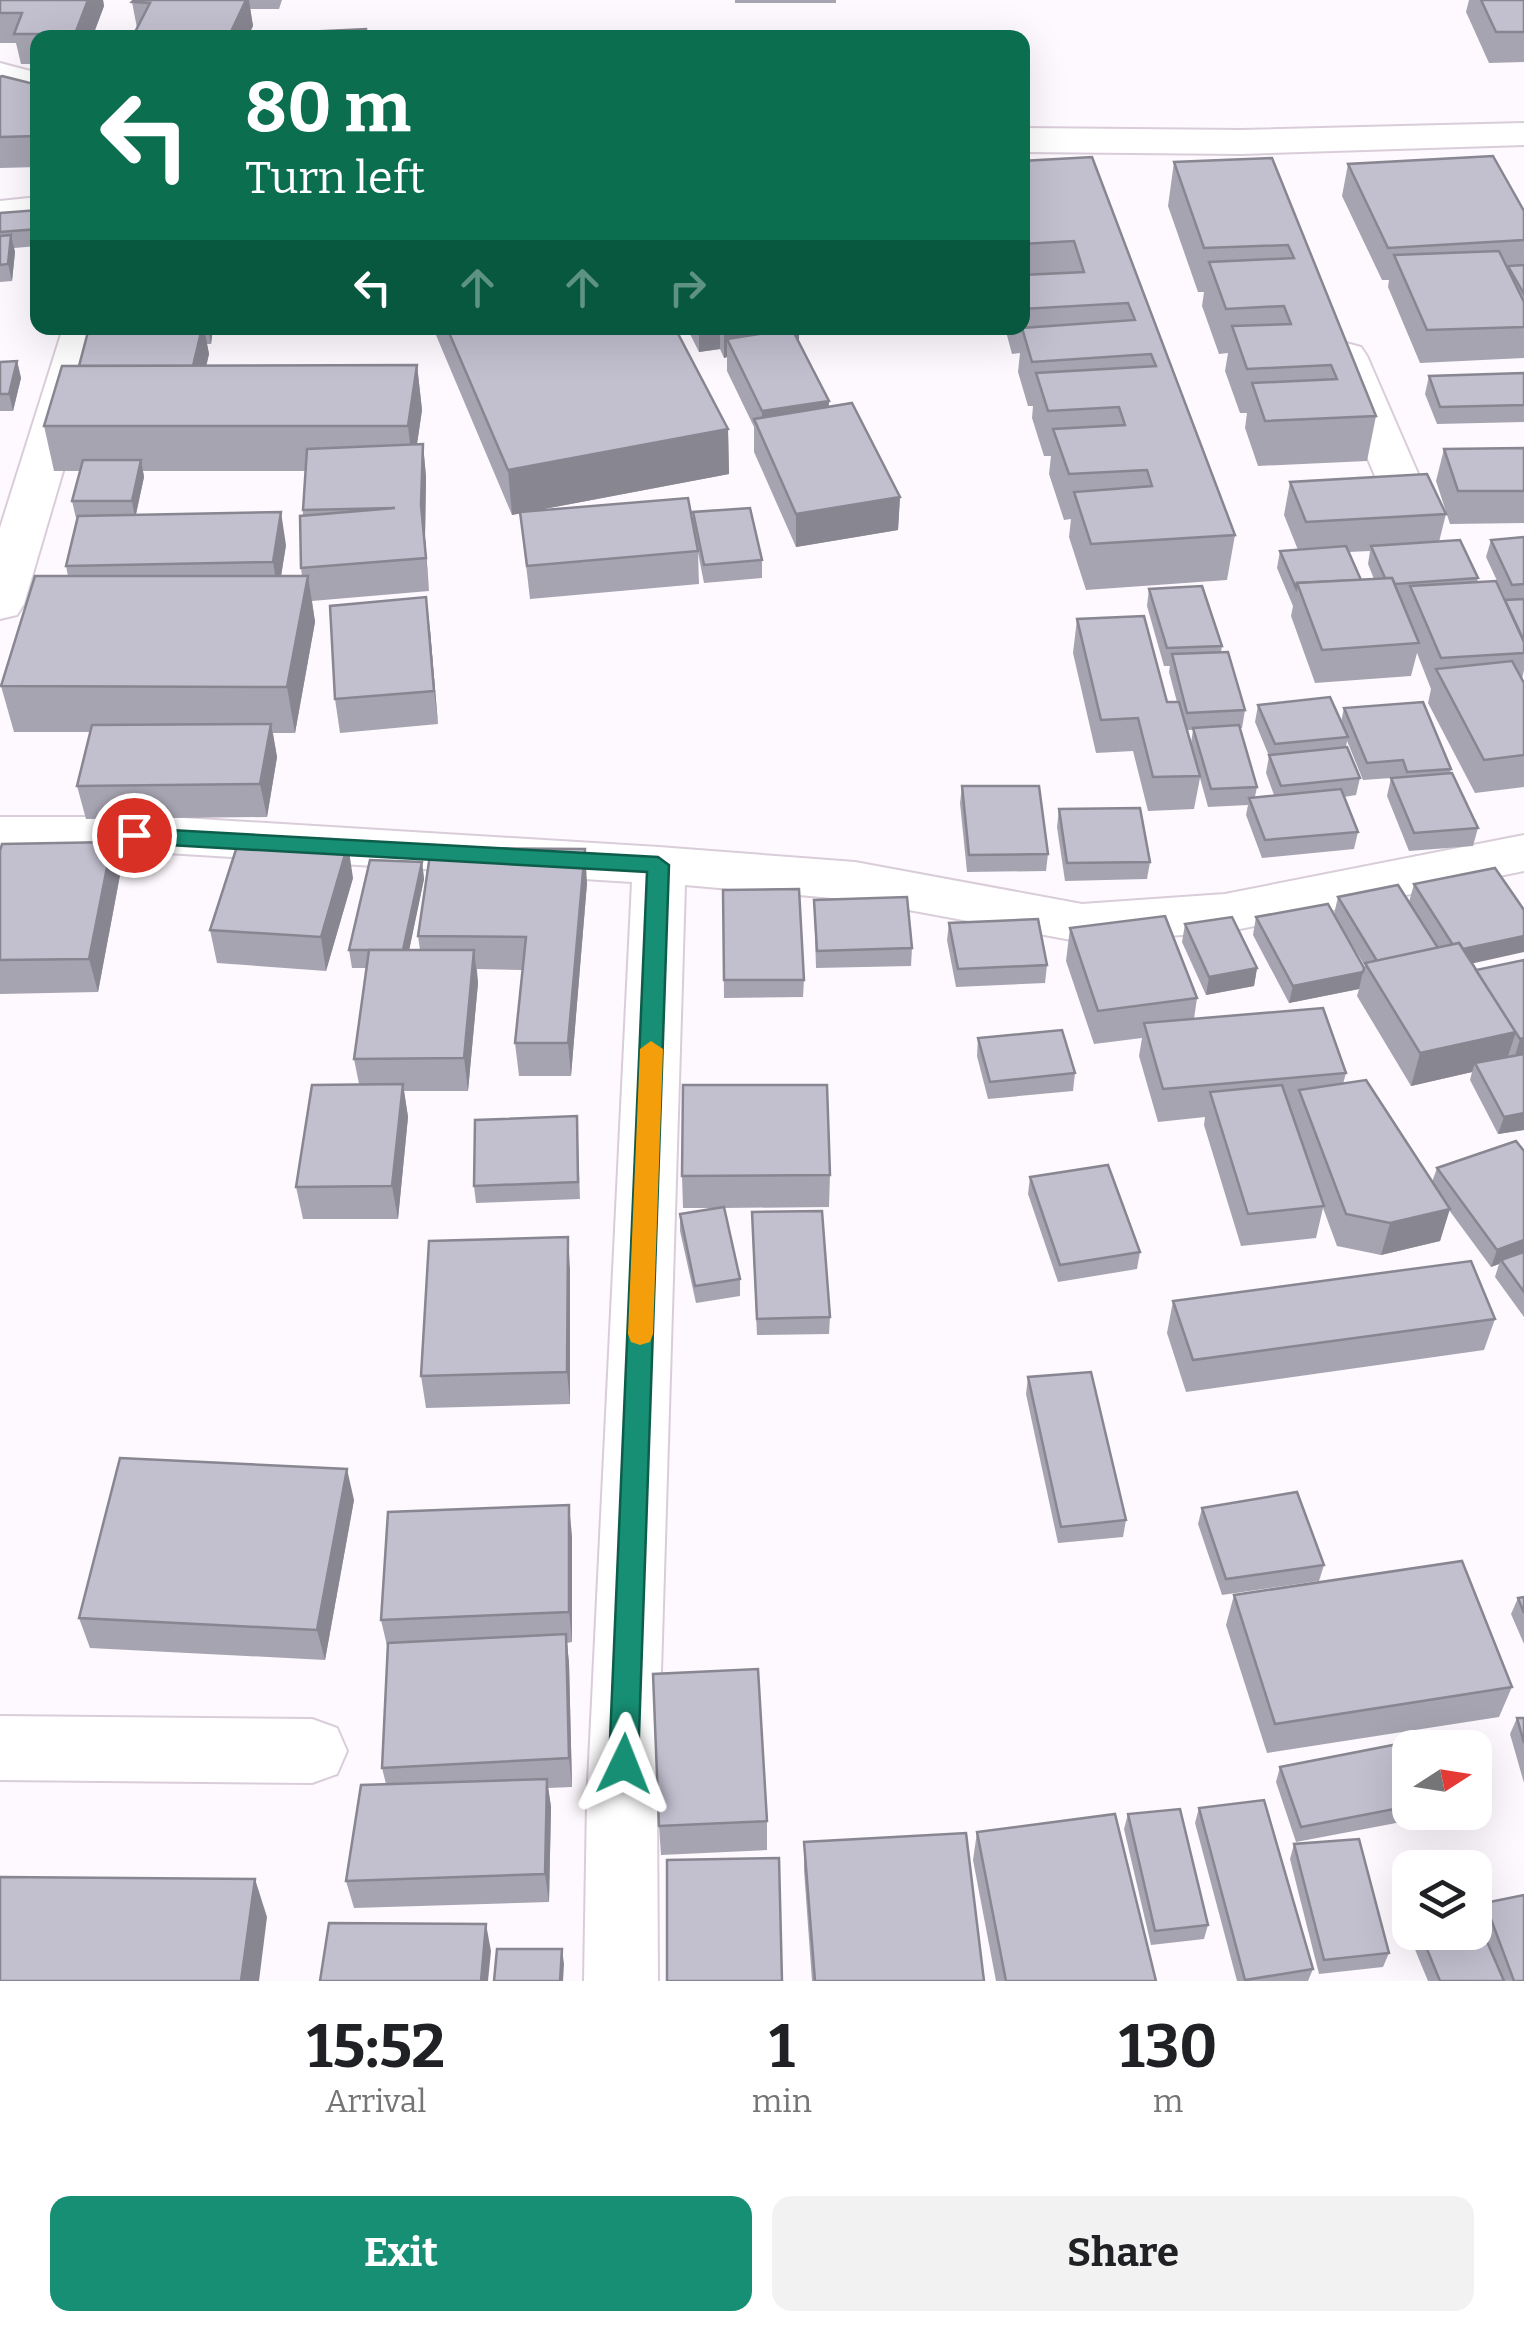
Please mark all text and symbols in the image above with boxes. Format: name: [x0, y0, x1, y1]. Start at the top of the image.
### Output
text: 80 m: [245, 66, 411, 150]
icon: left: [80, 70, 210, 200]
text: Turn left: [245, 151, 425, 205]
icon: left: [345, 260, 400, 315]
icon: ahead: [450, 260, 505, 315]
icon: ahead: [555, 260, 610, 315]
icon: right: [660, 260, 715, 315]
pin: [92, 793, 177, 878]
icon: arrive: [107, 808, 162, 863]
position arrow: [572, 1712, 676, 1816]
north arrow: [1392, 1730, 1492, 1830]
map controls: [1392, 1730, 1492, 1950]
button: layers: [1392, 1850, 1492, 1950]
text: 15:52: [307, 2011, 445, 2083]
text: 1: [769, 2011, 795, 2083]
text: 130: [1119, 2011, 1217, 2083]
text: Arrival: [325, 2082, 427, 2120]
text: min: [752, 2082, 812, 2120]
text: m: [1153, 2082, 1183, 2120]
button: Exit: [50, 2196, 752, 2311]
button: Share: [772, 2196, 1474, 2311]

